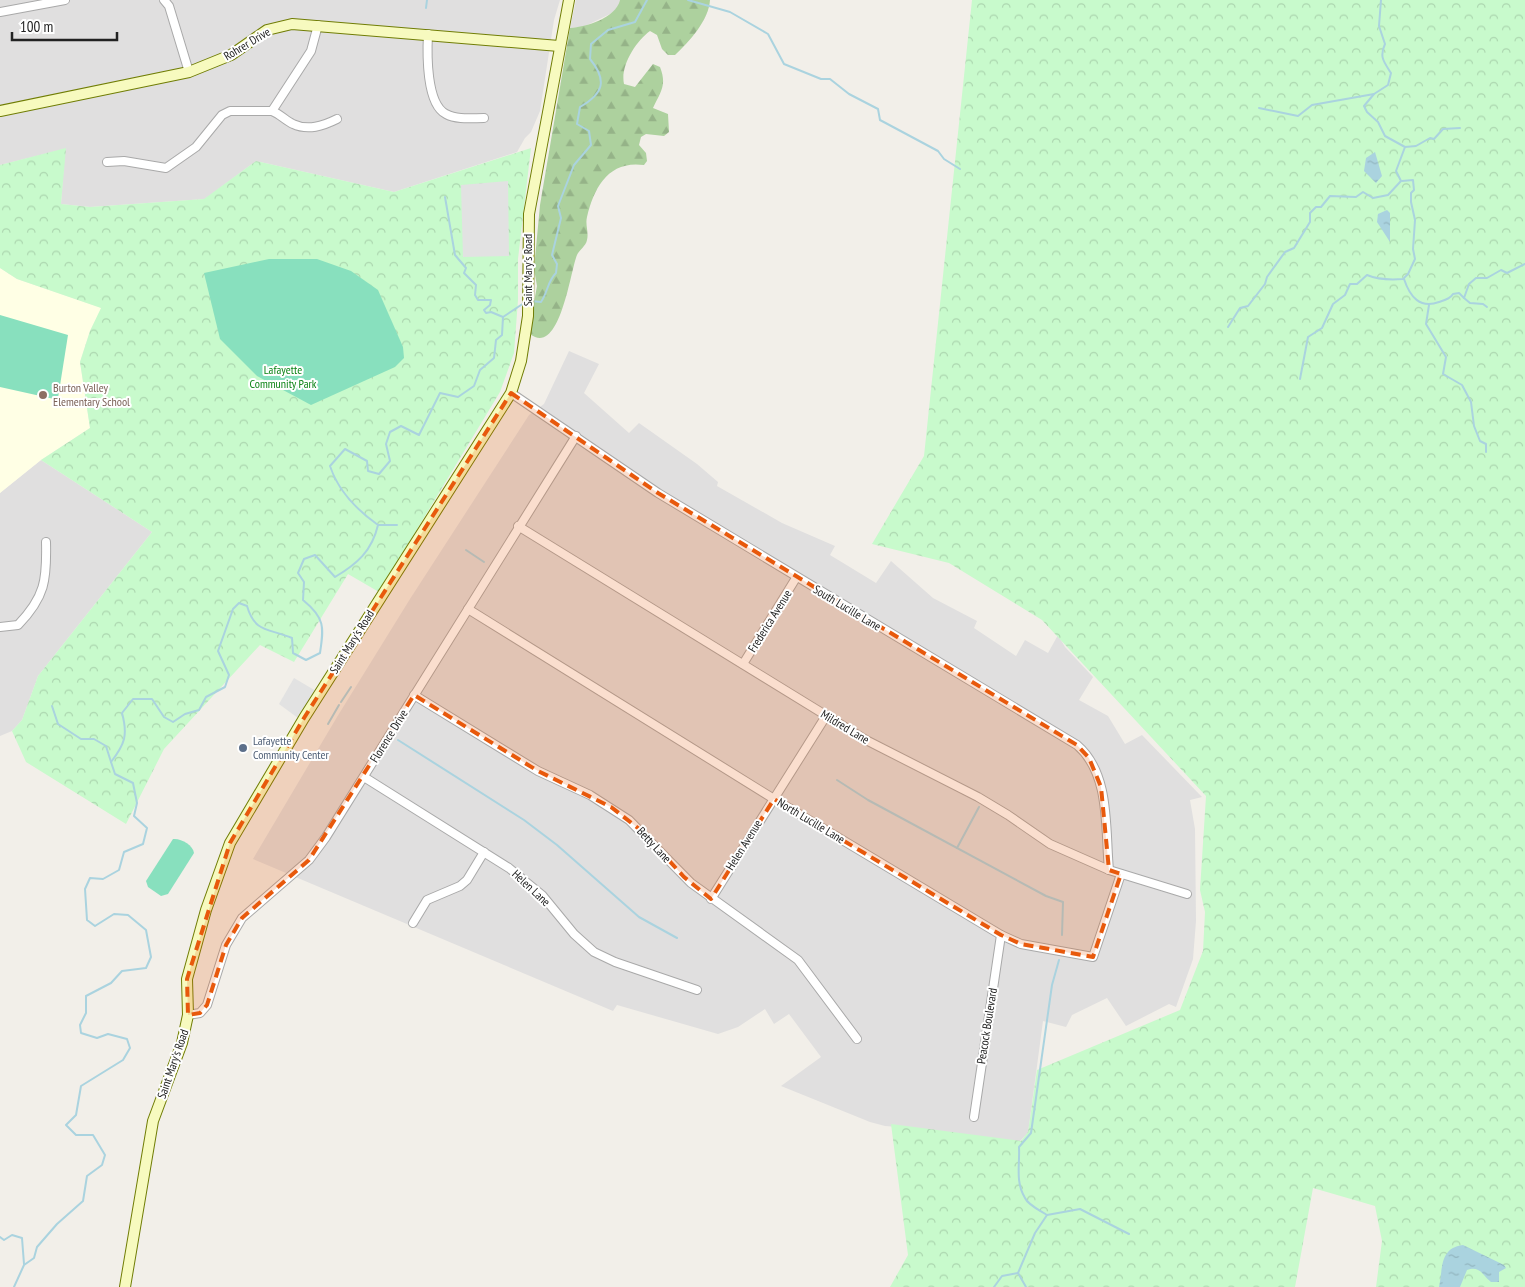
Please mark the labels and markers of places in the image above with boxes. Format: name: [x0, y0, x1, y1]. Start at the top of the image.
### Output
place label: Burton Valley Elementary School: [53, 380, 130, 409]
marker: Burton Valley Elementary School: [37, 389, 49, 401]
place label: Lafayette Community Center: [253, 733, 330, 762]
marker: Lafayette Community Center: [237, 742, 249, 754]

